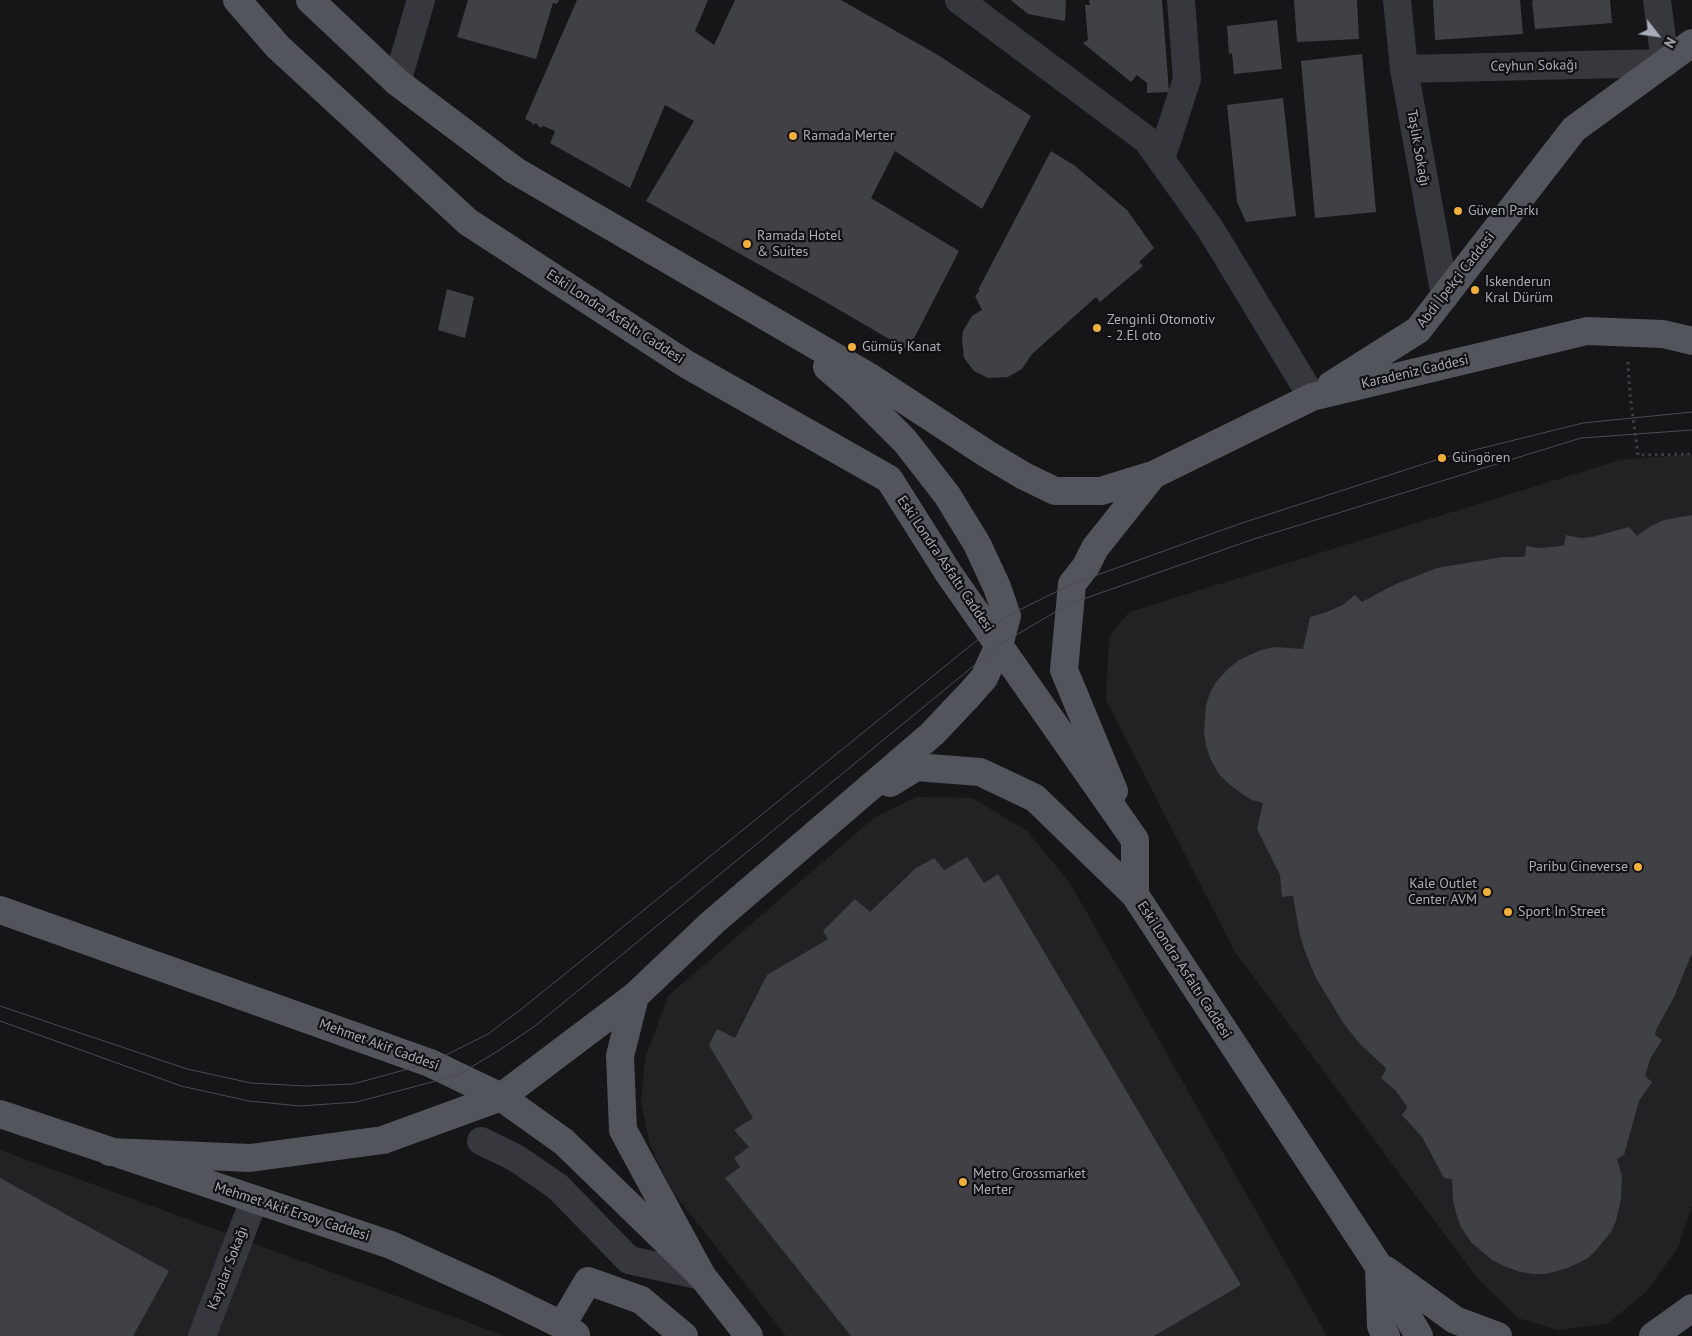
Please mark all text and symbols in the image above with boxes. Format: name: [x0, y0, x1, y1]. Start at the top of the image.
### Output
north arrow: [1632, 10, 1682, 60]
text: N: [1660, 34, 1680, 51]
street label: Ceyhun Sokağı: [1490, 57, 1578, 75]
street label: Taşlık Sokağı: [1403, 108, 1433, 188]
place label: Ramada Merter: [803, 128, 894, 144]
marker: Ramada Merter: [787, 130, 799, 142]
place label: Güven Parkı: [1468, 203, 1539, 219]
marker: Güven Parkı: [1452, 205, 1464, 217]
place label: Ramada Hotel & Suites: [757, 228, 841, 260]
street label: Abdi İpekçi Caddesi: [1414, 229, 1498, 331]
marker: Ramada Hotel & Suites: [741, 238, 753, 250]
street label: Eski Londra Asfaltı Caddesi: [543, 266, 687, 368]
place label: İskenderun Kral Dürüm: [1485, 274, 1553, 306]
marker: İskenderun Kral Dürüm: [1469, 284, 1481, 296]
place label: Zenginli Otomotiv - 2.El oto: [1107, 312, 1215, 344]
marker: Zenginli Otomotiv - 2.El oto: [1091, 322, 1103, 334]
place label: Gümüş Kanat: [862, 339, 941, 355]
marker: Gümüş Kanat: [846, 341, 858, 353]
street label: Karadeniz Caddesi: [1360, 352, 1470, 392]
place label: Güngören: [1452, 450, 1510, 466]
marker: Güngören: [1436, 452, 1448, 464]
street label: Eski Londra Asfaltı Caddesi: [893, 493, 997, 635]
place label: Paribu Cineverse: [1529, 859, 1628, 875]
marker: Paribu Cineverse: [1632, 861, 1644, 873]
place label: Kale Outlet Center AVM: [1408, 876, 1477, 909]
marker: Kale Outlet Center AVM: [1481, 886, 1493, 898]
street label: Eski Londra Asfaltı Caddesi: [1133, 898, 1235, 1042]
place label: Sport In Street: [1518, 904, 1605, 920]
marker: Sport In Street: [1502, 906, 1514, 918]
street label: Mehmet Akif Caddesi: [317, 1016, 441, 1074]
place label: Metro Grossmarket Merter: [973, 1166, 1086, 1198]
marker: Metro Grossmarket Merter: [957, 1176, 969, 1188]
street label: Mehmet Akif Ersoy Caddesi: [212, 1179, 372, 1245]
street label: Kayalar Sokağı: [204, 1224, 252, 1312]

